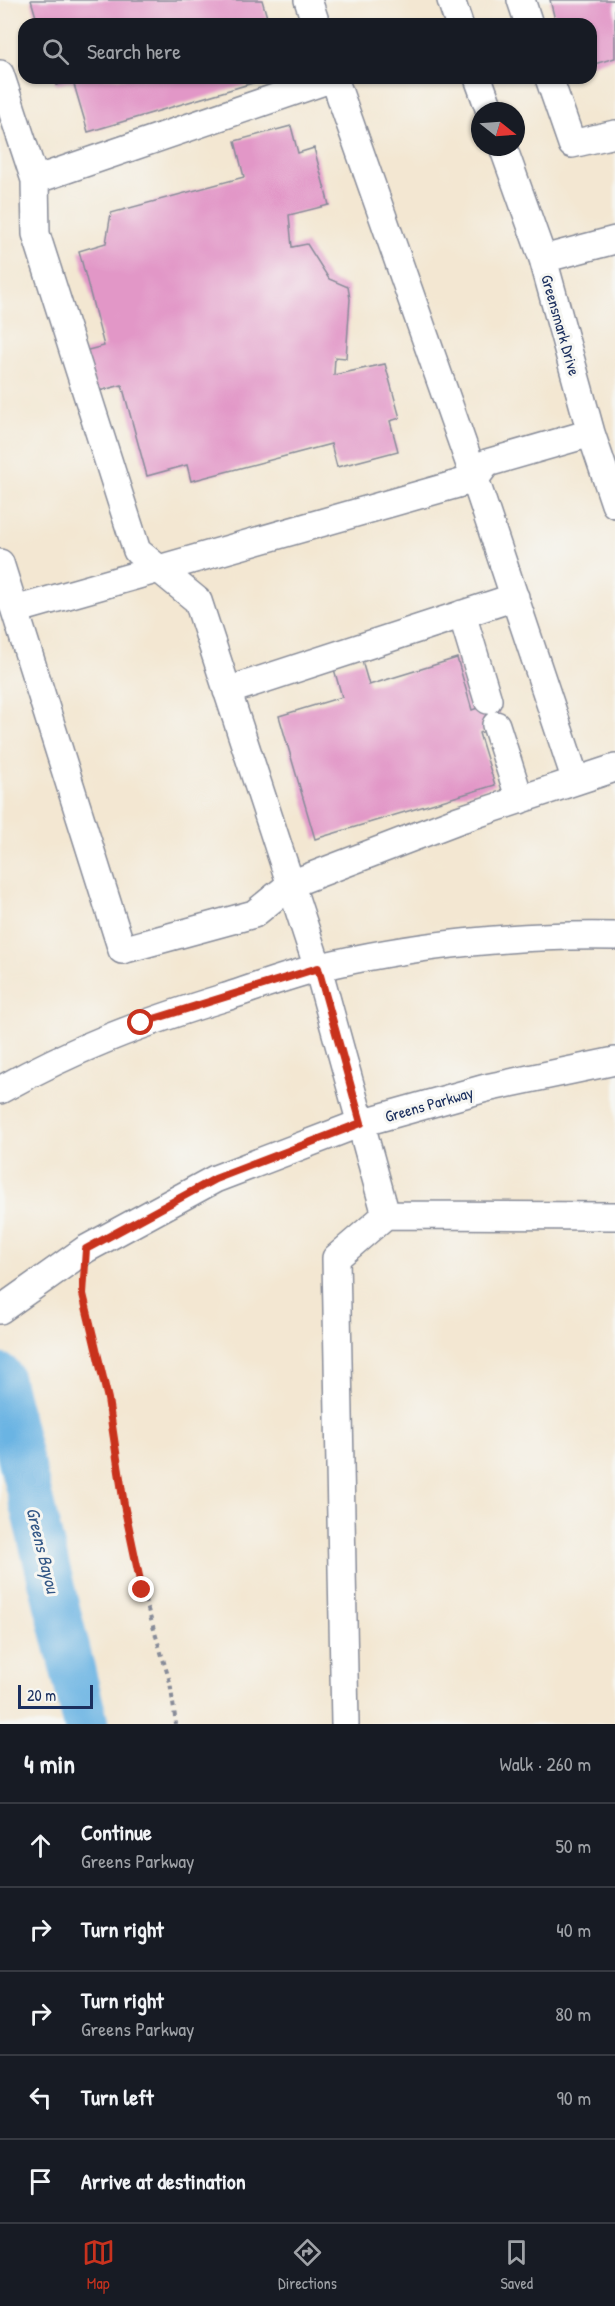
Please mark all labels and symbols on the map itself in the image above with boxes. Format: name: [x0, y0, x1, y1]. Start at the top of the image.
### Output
north arrow: [471, 102, 525, 156]
street label: Greensmark Drive: [536, 272, 586, 378]
route start: [127, 1009, 153, 1035]
street label: Greens Parkway: [382, 1081, 476, 1127]
water label: Greens Bayou: [20, 1505, 66, 1597]
route end: [128, 1576, 154, 1602]
scale bar: [18, 1682, 93, 1710]

